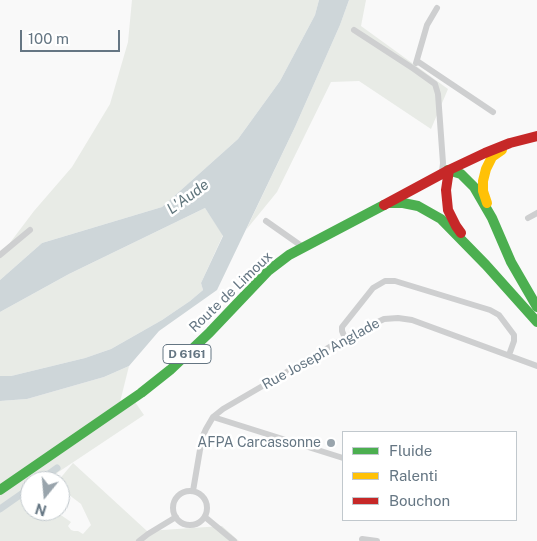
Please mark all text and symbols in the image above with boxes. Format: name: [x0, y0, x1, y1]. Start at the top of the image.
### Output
scale bar: [22, 20, 122, 52]
text: 100 m: [28, 30, 69, 47]
water label: L'Aude: [164, 176, 212, 218]
street label: Route de Limoux: [186, 248, 276, 336]
street label: Rue Joseph Anglade: [259, 315, 383, 393]
road number: D 6161: [163, 344, 211, 364]
legend: [342, 431, 517, 521]
place label: AFPA Carcassonne: [197, 435, 321, 451]
marker: AFPA Carcassonne: [325, 437, 337, 449]
text: Fluide: [389, 442, 432, 459]
text: Ralenti: [389, 467, 438, 484]
north arrow: [20, 471, 70, 521]
text: Bouchon: [389, 492, 450, 509]
text: N: [33, 500, 48, 519]

